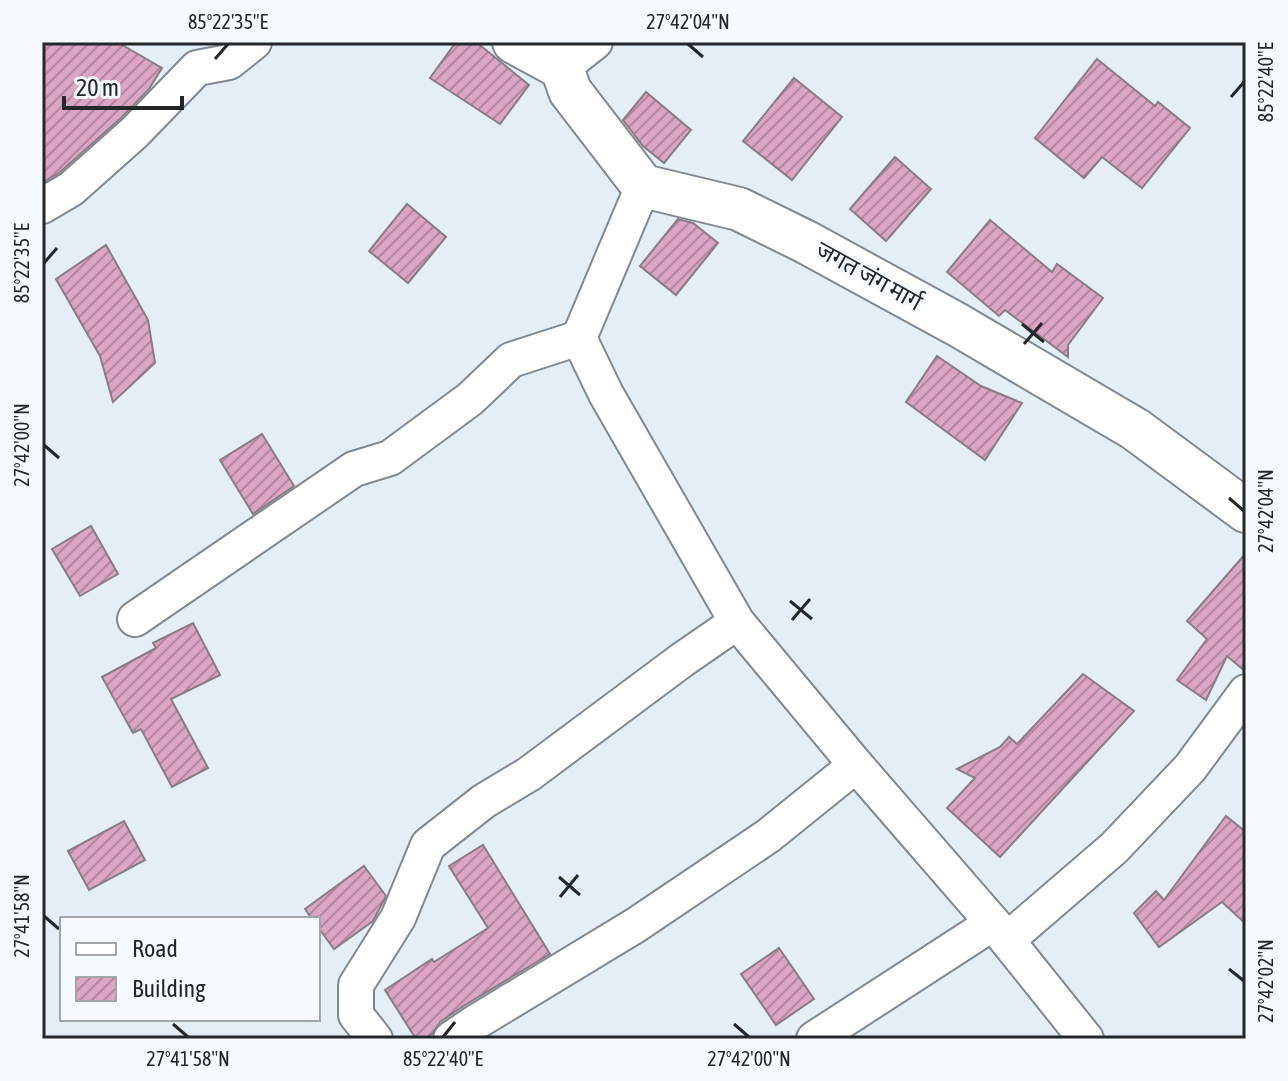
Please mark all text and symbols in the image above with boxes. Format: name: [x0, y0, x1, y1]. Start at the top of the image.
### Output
text: 85°22'35"E: [188, 10, 269, 33]
text: 27°42'04"N: [646, 10, 730, 33]
text: 85°22'40"E: [1254, 41, 1277, 122]
scale bar: [64, 60, 182, 110]
text: 20 m: [76, 74, 119, 101]
text: 85°22'35"E: [10, 222, 33, 303]
street label: जगत जंग मार्ग: [812, 235, 928, 316]
text: 27°42'00"N: [10, 403, 33, 487]
text: 27°42'04"N: [1254, 469, 1277, 553]
text: 27°41'58"N: [10, 874, 33, 958]
legend: [60, 917, 320, 1021]
text: Road: [132, 935, 178, 962]
text: 27°42'02"N: [1254, 939, 1277, 1023]
text: Building: [132, 975, 206, 1002]
text: 27°41'58"N: [146, 1047, 230, 1070]
text: 85°22'40"E: [403, 1047, 484, 1070]
text: 27°42'00"N: [707, 1047, 791, 1070]

